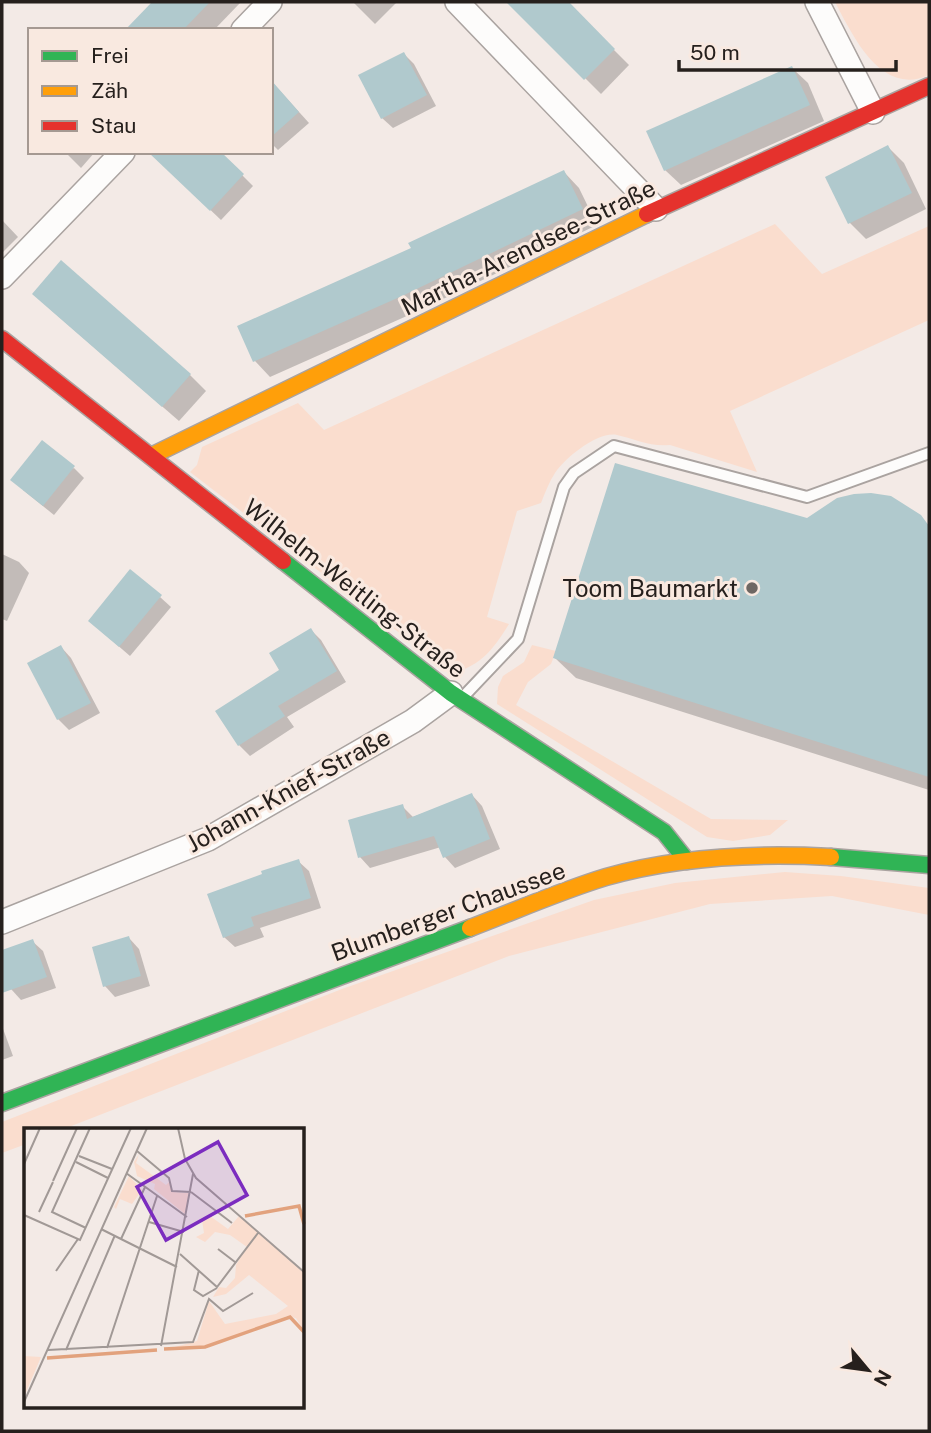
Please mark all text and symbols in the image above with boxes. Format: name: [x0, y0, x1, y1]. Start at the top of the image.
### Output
legend: [28, 28, 273, 154]
scale bar: [679, 28, 896, 72]
text: 50 m: [690, 40, 740, 65]
text: Frei: [91, 43, 129, 68]
text: Zäh: [91, 78, 128, 103]
text: Stau: [91, 113, 137, 138]
street label: Martha-Arendsee-Straße: [396, 173, 660, 321]
street label: Wilhelm-Weitling-Straße: [238, 493, 472, 683]
place label: Toom Baumarkt: [562, 574, 738, 602]
marker: Toom Baumarkt: [744, 580, 760, 596]
street label: Johann-Knief-Straße: [181, 722, 395, 858]
street label: Blumberger Chaussee: [327, 856, 569, 966]
inset map: [24, 1128, 304, 1408]
north arrow: [833, 1335, 903, 1405]
text: N: [870, 1366, 896, 1390]

